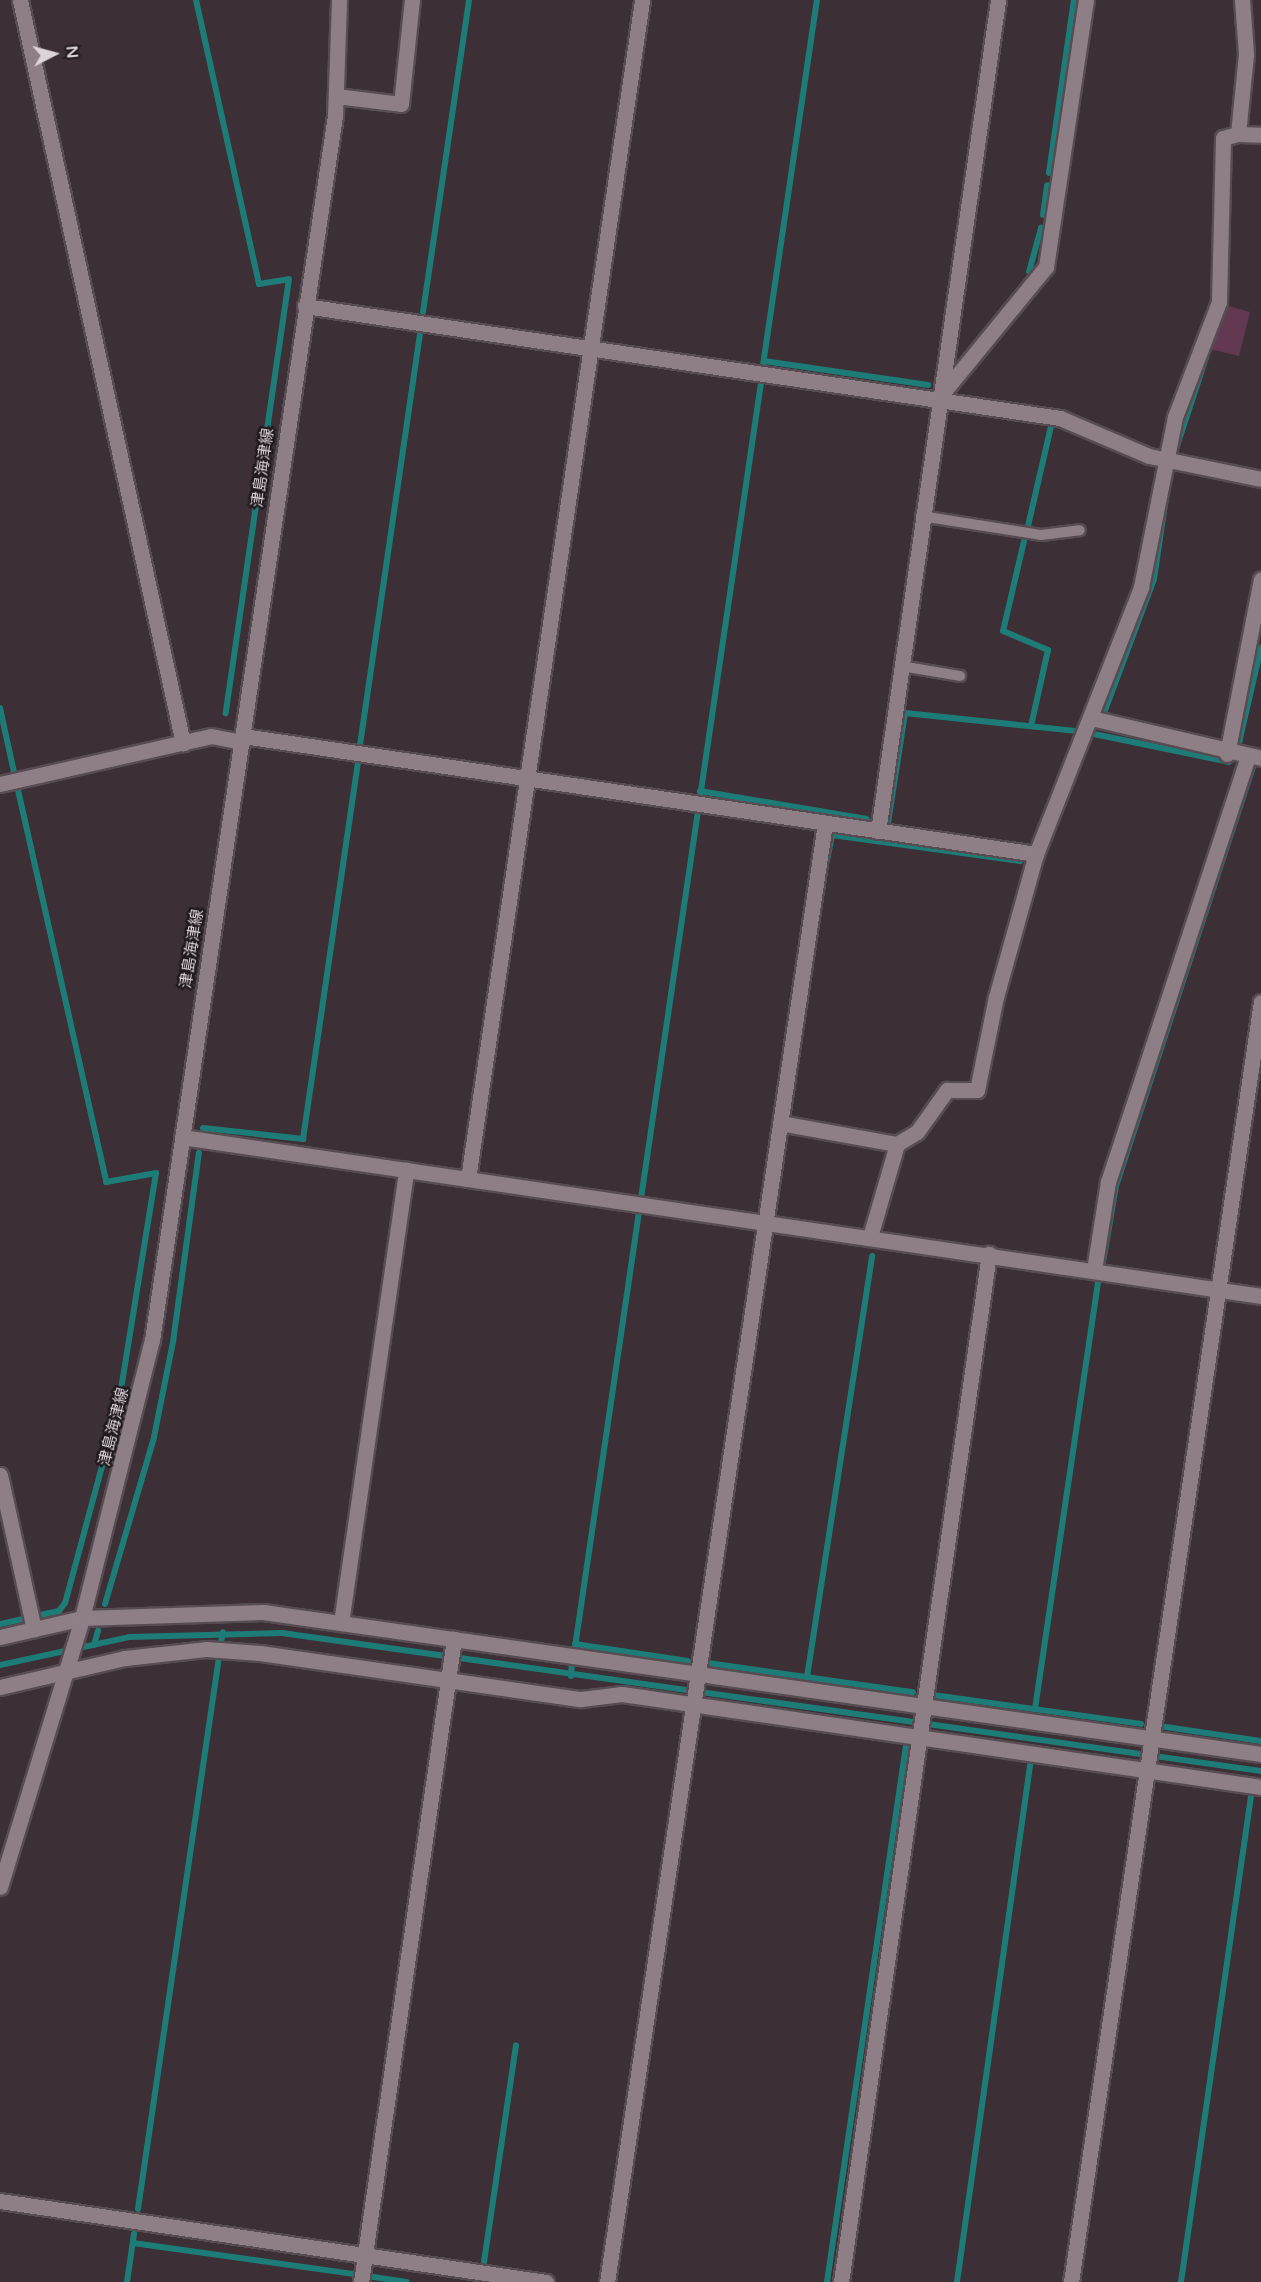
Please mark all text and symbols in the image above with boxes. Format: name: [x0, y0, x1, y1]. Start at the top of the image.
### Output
north arrow: [24, 24, 84, 84]
text: N: [61, 45, 83, 60]
street label: 津島海津線: [248, 427, 278, 509]
street label: 津島海津線: [176, 908, 208, 990]
street label: 津島海津線: [95, 1386, 133, 1468]

